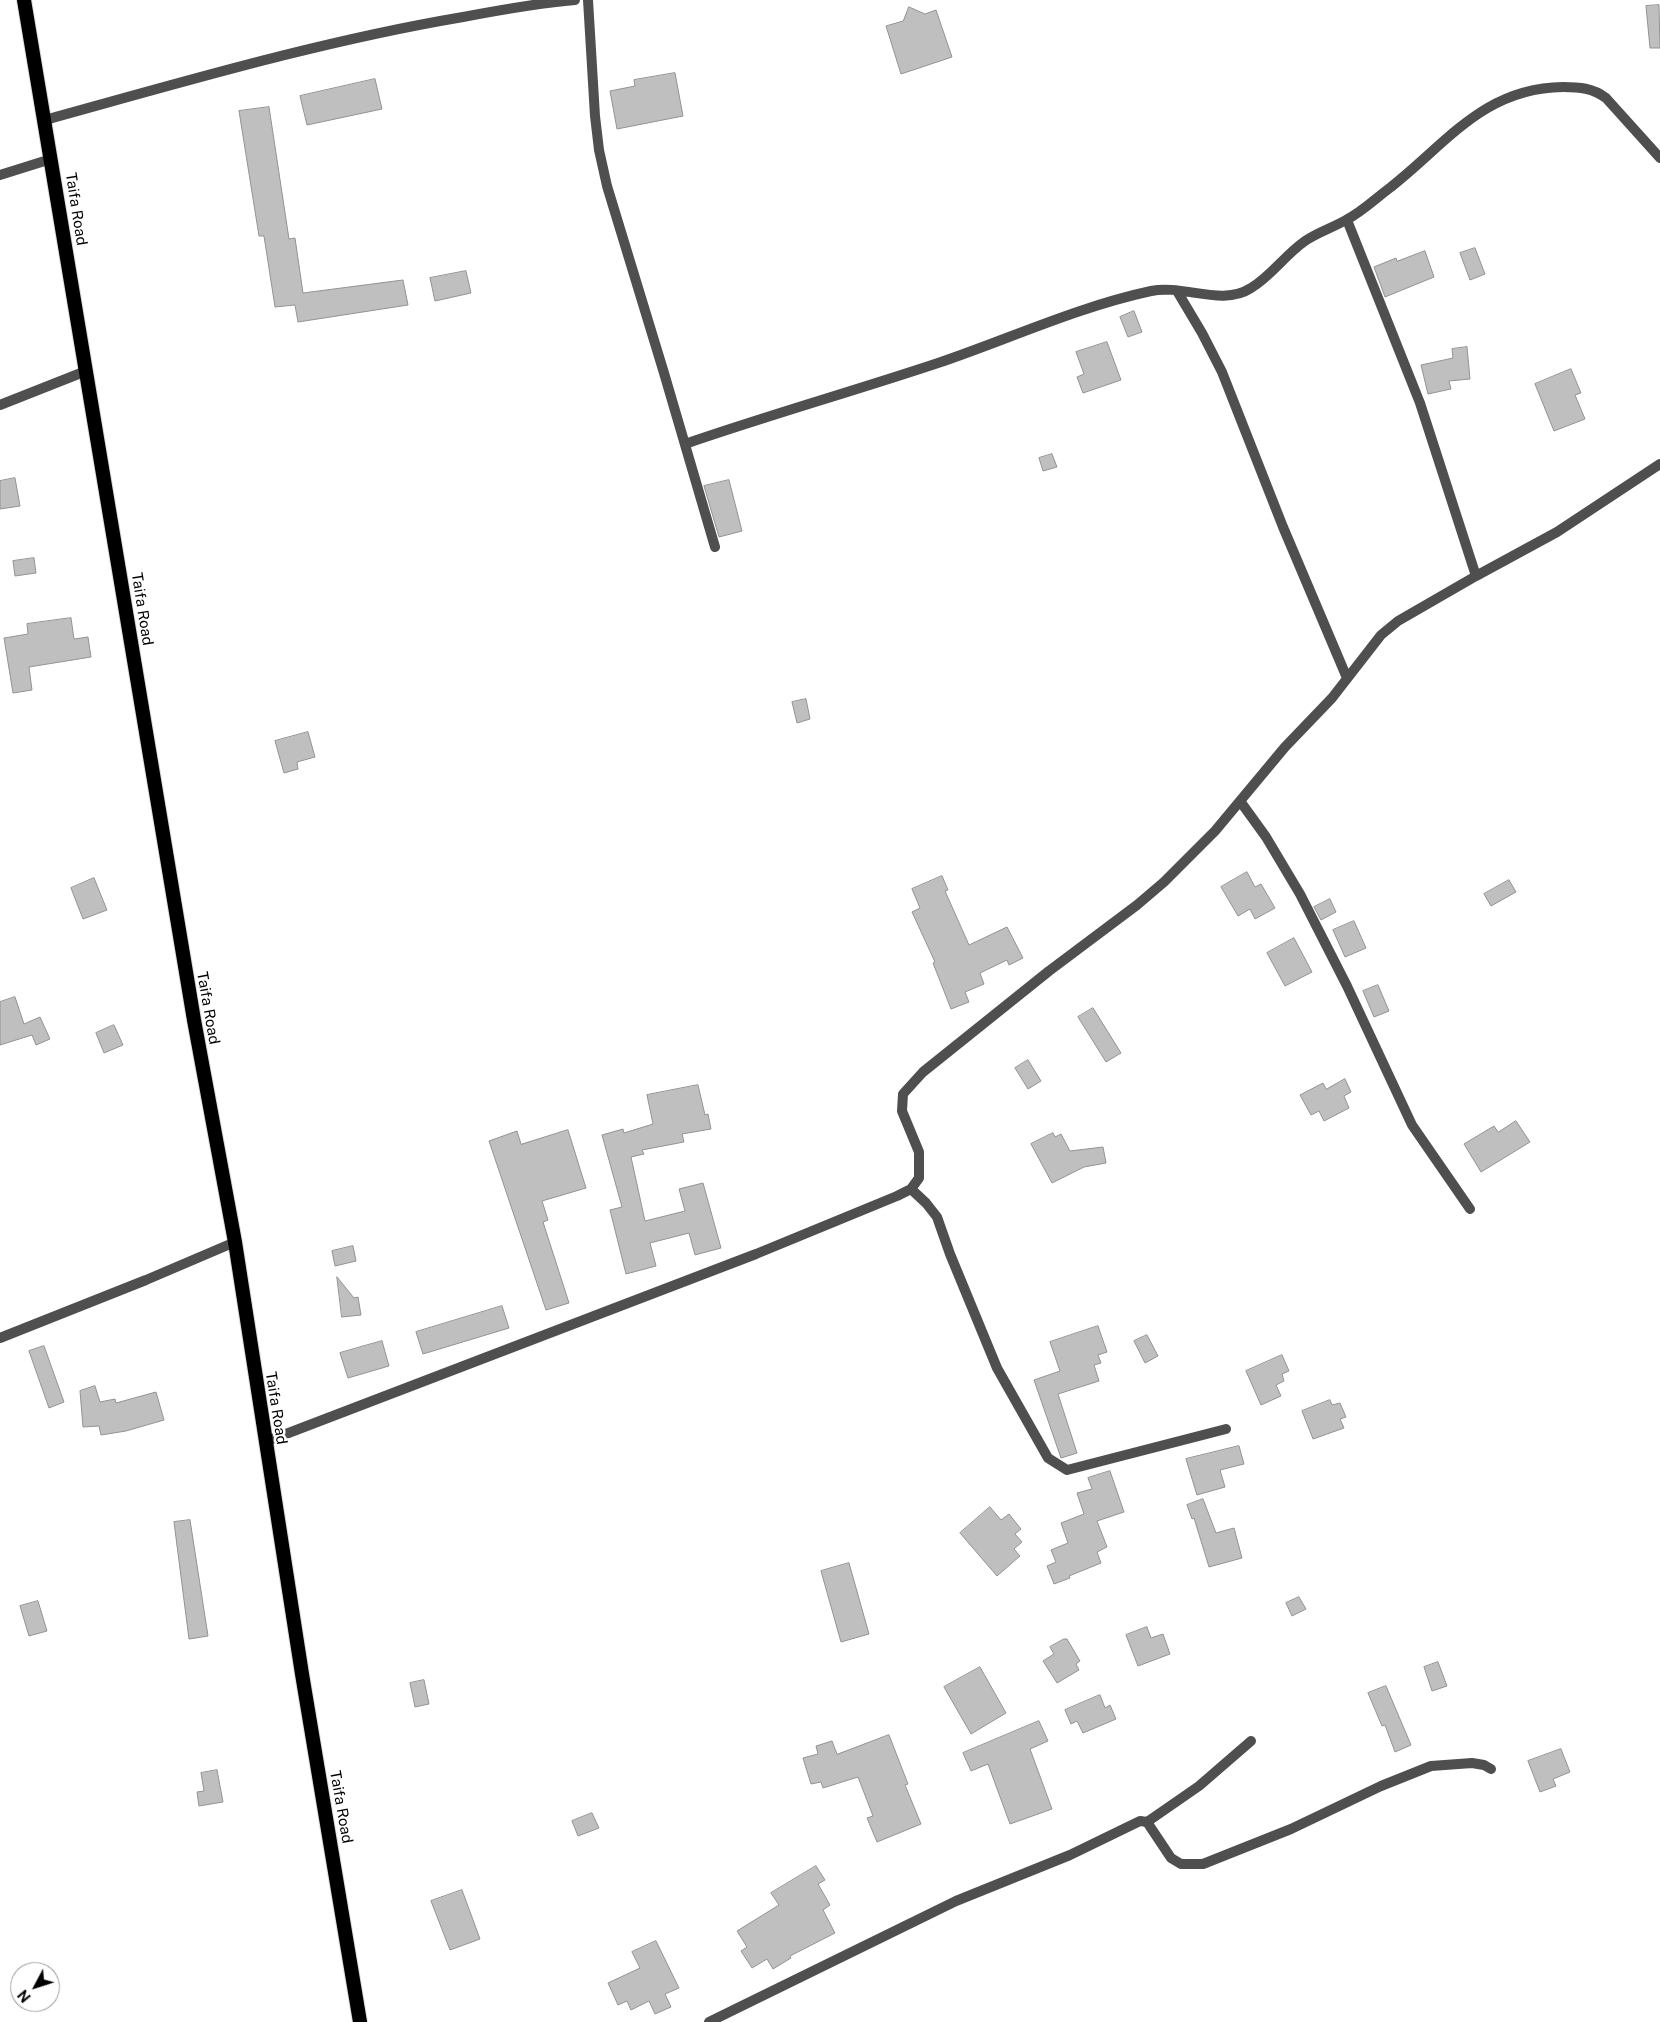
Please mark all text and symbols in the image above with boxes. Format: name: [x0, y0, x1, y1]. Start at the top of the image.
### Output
street label: Taifa Road: [61, 171, 91, 247]
street label: Taifa Road: [127, 571, 157, 647]
street label: Taifa Road: [193, 970, 223, 1046]
street label: Taifa Road: [261, 1370, 291, 1446]
street label: Taifa Road: [326, 1769, 356, 1845]
north arrow: [10, 1962, 60, 2012]
text: N: [15, 1987, 34, 2005]

